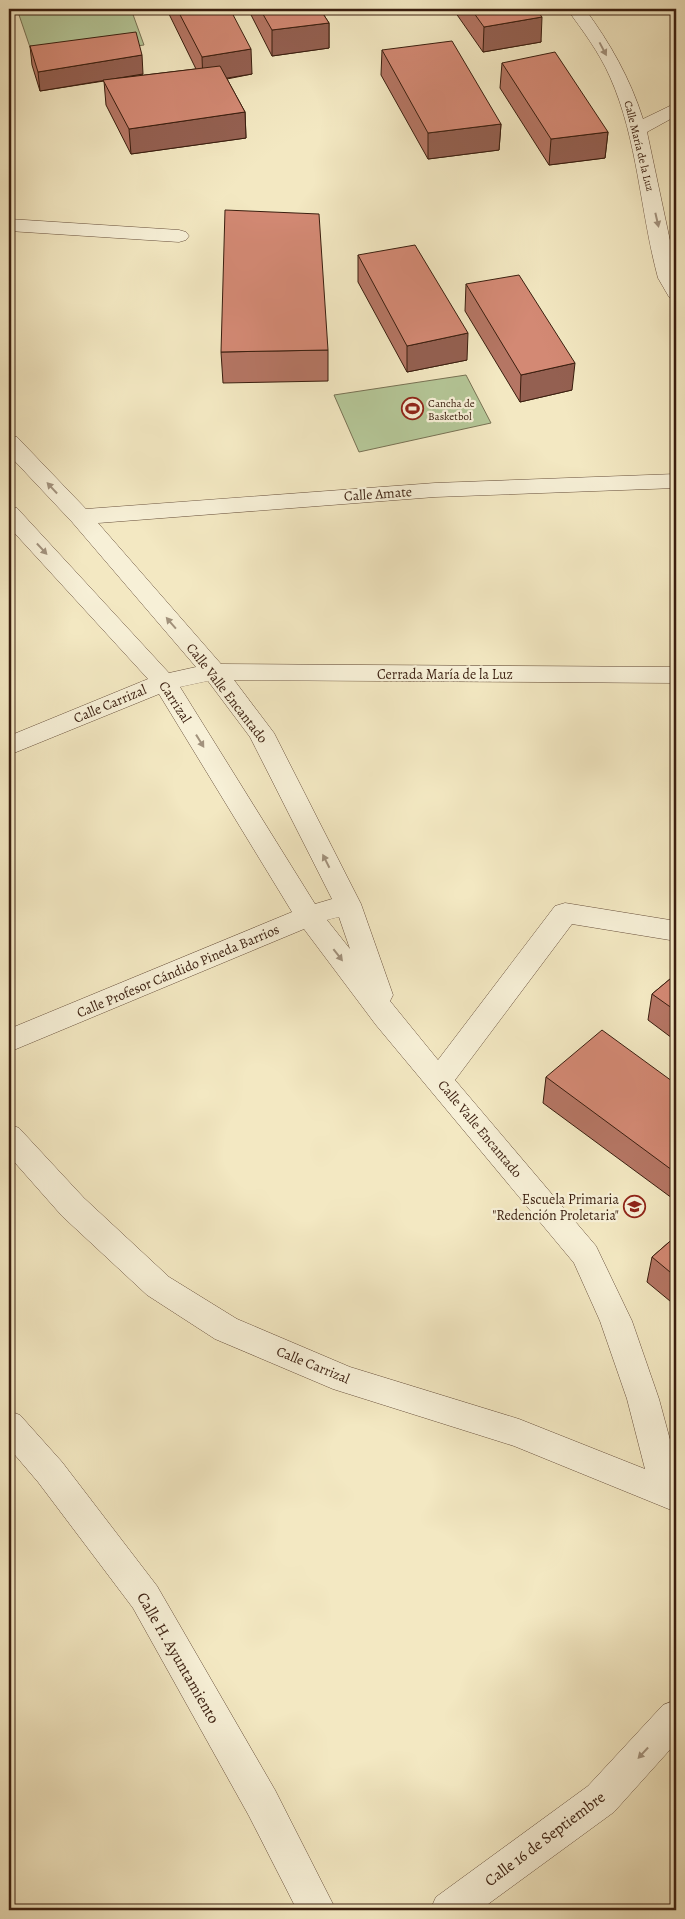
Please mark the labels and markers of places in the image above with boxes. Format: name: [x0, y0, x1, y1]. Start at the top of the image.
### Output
place label: Cancha de Basketbol: [428, 396, 475, 424]
sports icon: Cancha de Basketbol: [400, 397, 424, 421]
place label: Escuela Primaria "Redención Proletaria": [492, 1190, 619, 1225]
school or university icon: Escuela Primaria "Redención Proletaria": [623, 1195, 647, 1219]

